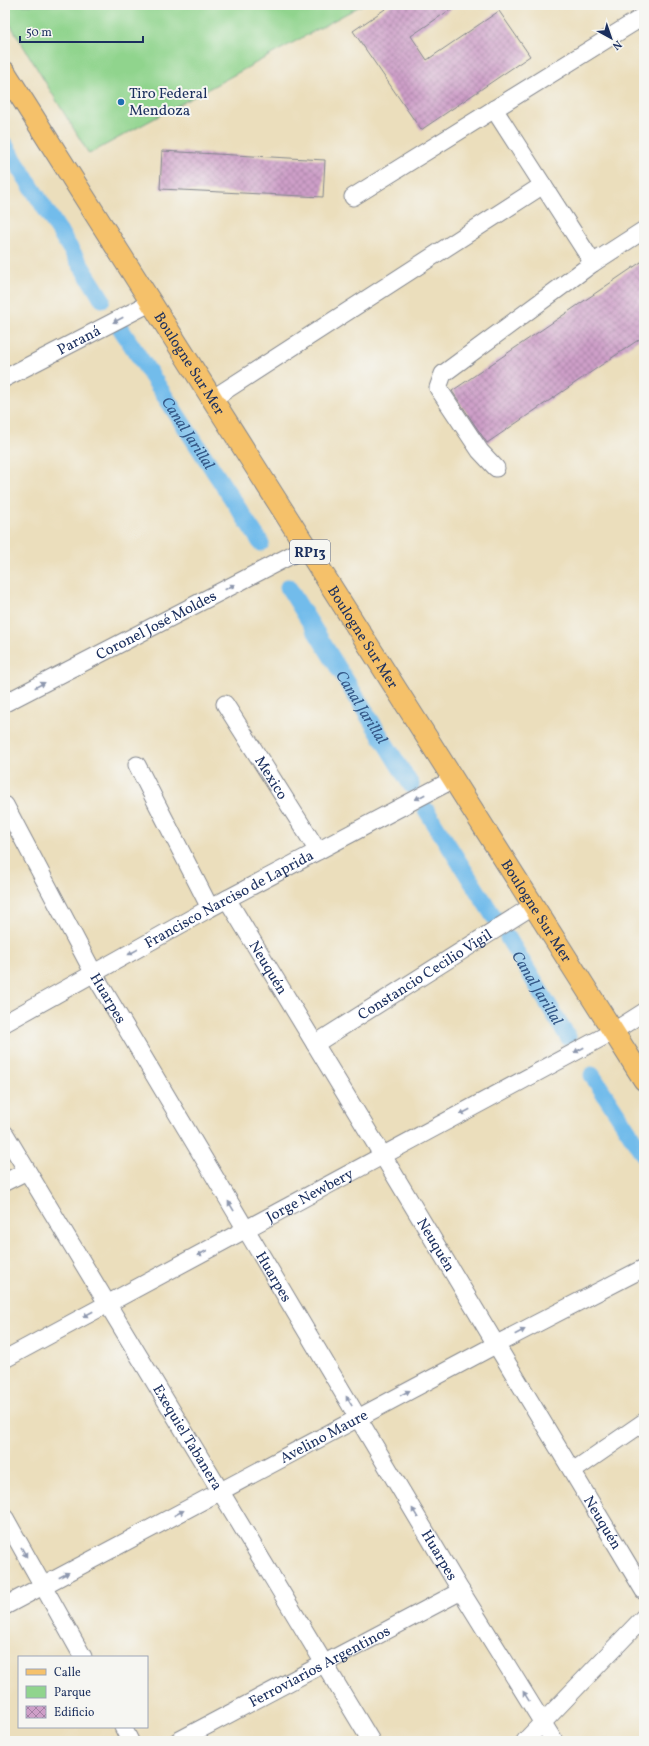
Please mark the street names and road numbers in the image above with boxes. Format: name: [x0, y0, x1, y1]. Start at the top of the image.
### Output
street label: Boulogne Sur Mer: [148, 309, 229, 420]
street label: Paraná: [54, 321, 105, 361]
road number: RP13: [290, 540, 330, 564]
street label: Boulogne Sur Mer: [321, 582, 402, 693]
street label: Coronel José Moldes: [93, 586, 221, 666]
street label: Mexico: [249, 752, 292, 804]
street label: Francisco Narciso de Laprida: [141, 846, 318, 955]
street label: Boulogne Sur Mer: [495, 856, 576, 967]
street label: Constancio Cecilio Vigil: [354, 925, 497, 1026]
street label: Neuquén: [243, 937, 292, 999]
street label: Huarpes: [84, 970, 130, 1028]
street label: Jorge Newbery: [263, 1164, 358, 1228]
street label: Neuquén: [411, 1214, 459, 1276]
street label: Huarpes: [249, 1248, 296, 1307]
street label: Exequiel Tabanera: [147, 1381, 226, 1495]
street label: Avelino Maure: [277, 1406, 372, 1470]
street label: Neuquén: [577, 1492, 626, 1554]
street label: Huarpes: [415, 1526, 462, 1585]
street label: Ferroviarios Argentinos: [246, 1621, 394, 1713]

